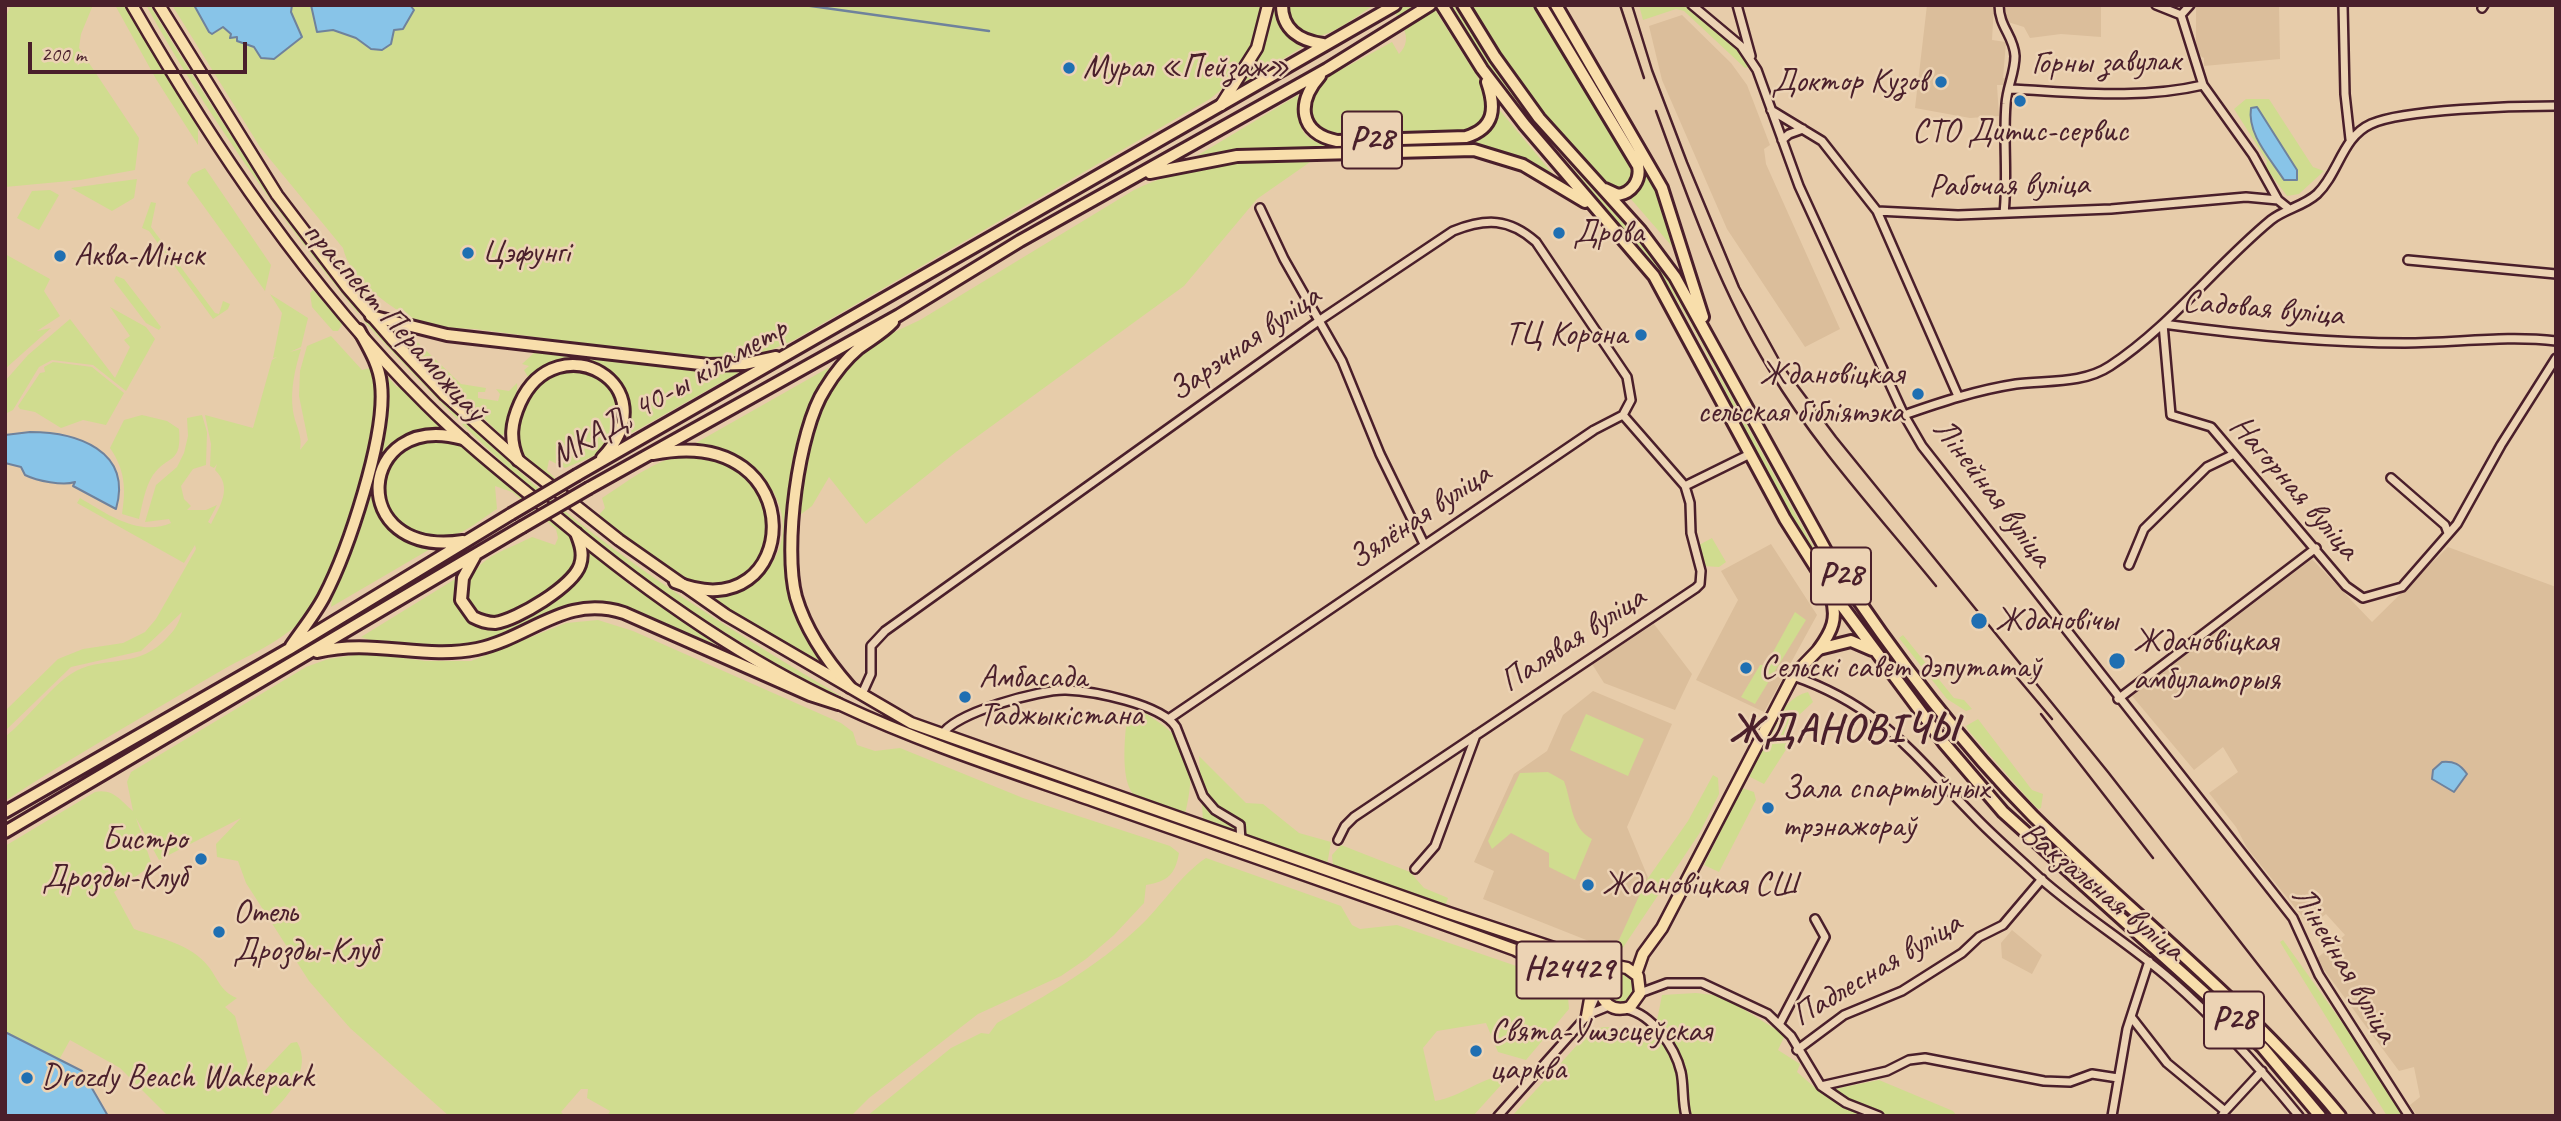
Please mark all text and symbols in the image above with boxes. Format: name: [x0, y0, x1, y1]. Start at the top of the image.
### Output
scale bar: [32, 28, 250, 72]
text: 200 m: [41, 41, 86, 67]
street label: Горны завулак: [2031, 42, 2181, 84]
place label: Мурал «Пейзаж»: [1083, 48, 1290, 88]
marker: Мурал «Пейзаж»: [1061, 60, 1077, 76]
place label: Доктор Кузов: [1771, 62, 1927, 102]
marker: Доктор Кузов: [1933, 74, 1949, 90]
marker: СТО Дитис-сервис: [2012, 93, 2028, 109]
road number: Р28: [1342, 112, 1402, 168]
place label: СТО Дитис-сервис: [1912, 112, 2128, 152]
street label: Рабочая вуліца: [1928, 165, 2090, 207]
place label: Дрова: [1573, 213, 1644, 253]
street label: праспект Пераможцаў: [294, 214, 494, 430]
marker: Дрова: [1551, 225, 1567, 241]
place label: Цэфунгі: [482, 233, 570, 273]
place label: Аква-Мінск: [74, 236, 205, 276]
marker: Цэфунгі: [460, 245, 476, 261]
marker: Аква-Мінск: [52, 248, 68, 264]
street label: Зарэчная вуліца: [1161, 277, 1329, 411]
street label: Садовая вуліца: [2181, 282, 2345, 336]
street label: МКАД, 40-ы кіламетр: [543, 309, 795, 477]
place label: ТЦ Корона: [1505, 315, 1627, 355]
marker: ТЦ Корона: [1633, 327, 1649, 343]
place label: Ждановіцкая сельская бібліятэка: [1697, 355, 1904, 433]
marker: Ждановіцкая сельская бібліятэка: [1910, 386, 1926, 402]
street label: Нагорная вуліца: [2220, 408, 2368, 568]
street label: Лінейная вуліца: [1923, 411, 2061, 575]
street label: Зялёная вуліца: [1341, 455, 1499, 579]
road number: Р28: [1811, 548, 1871, 604]
street label: Палявая вуліца: [1493, 578, 1653, 702]
place label: Ждановічы: [1995, 601, 2118, 641]
marker: Ждановічы: [1969, 611, 1989, 631]
place label: Ждановіцкая амбулаторыя: [2133, 622, 2280, 700]
place label: Сельскі савет дэпутатаў: [1760, 648, 2041, 688]
marker: Ждановіцкая амбулаторыя: [2107, 651, 2127, 671]
place label: Амбасада Таджыкістана: [979, 658, 1143, 736]
marker: Сельскі савет дэпутатаў: [1738, 660, 1754, 676]
marker: Амбасада Таджыкістана: [957, 689, 973, 705]
district label: ЖДАНОВІЧЫ: [1726, 707, 1962, 755]
place label: Зала спартыўных трэнажораў: [1782, 769, 1989, 847]
marker: Зала спартыўных трэнажораў: [1760, 800, 1776, 816]
street label: Вакзальная вуліца: [2012, 814, 2192, 970]
place label: Бистро Дрозды-Клуб: [42, 820, 187, 898]
marker: Бистро Дрозды-Клуб: [193, 851, 209, 867]
place label: Ждановіцкая СШ: [1602, 865, 1797, 905]
marker: Ждановіцкая СШ: [1580, 877, 1596, 893]
street label: Лінейная вуліца: [2282, 880, 2406, 1050]
place label: Отель Дрозды-Клуб: [233, 893, 378, 971]
street label: Падлесная вуліца: [1785, 904, 1969, 1036]
marker: Отель Дрозды-Клуб: [211, 924, 227, 940]
road number: Н24429: [1516, 942, 1622, 999]
road number: Р28: [2204, 992, 2264, 1049]
place label: Свята-Ушэсцеўская царква: [1490, 1012, 1712, 1090]
marker: Свята-Ушэсцеўская царква: [1468, 1043, 1484, 1059]
place label: Drozdy Beach Wakepark: [41, 1058, 313, 1098]
marker: Drozdy Beach Wakepark: [19, 1070, 35, 1086]

